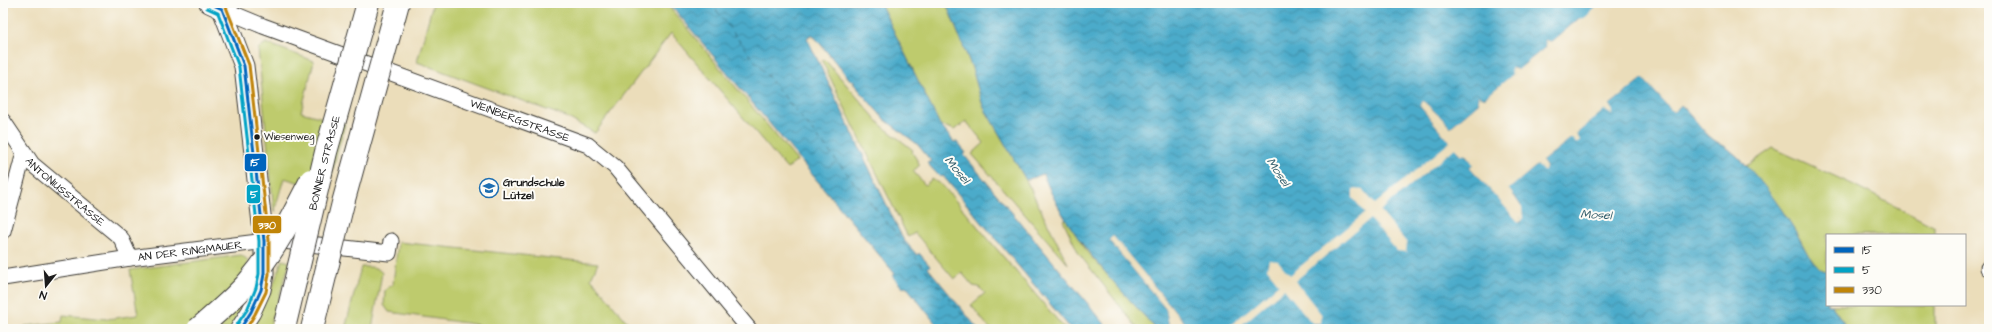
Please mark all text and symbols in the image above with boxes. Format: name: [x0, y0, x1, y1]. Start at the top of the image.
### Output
street label: WEINBERGSTRASSE: [468, 95, 572, 145]
street label: BONNER STRASSE: [305, 113, 344, 212]
place label: Wiesenweg: [264, 130, 314, 145]
marker: Wiesenweg: [252, 132, 262, 142]
line badge: 15: [244, 153, 267, 172]
water label: Mosel: [941, 153, 975, 189]
street label: ANTONIUSSTRASSE: [22, 154, 109, 229]
water label: Mosel: [1262, 154, 1295, 191]
text: 15: [250, 155, 260, 170]
place label: Grundschule Lützel: [503, 175, 565, 203]
school or university icon: Grundschule Lützel: [478, 177, 500, 199]
line badge: 5: [246, 184, 261, 204]
text: 5: [250, 187, 258, 202]
water label: Mosel: [1580, 206, 1614, 224]
line badge: 330: [252, 215, 282, 234]
text: 330: [257, 218, 276, 233]
legend: [1826, 234, 1966, 306]
street label: AN DER RINGMAUER: [137, 237, 243, 264]
text: 15: [1862, 242, 1873, 259]
text: 5: [1862, 262, 1871, 279]
north arrow: [26, 266, 66, 306]
text: 330: [1862, 282, 1882, 299]
text: N: [38, 287, 49, 303]

